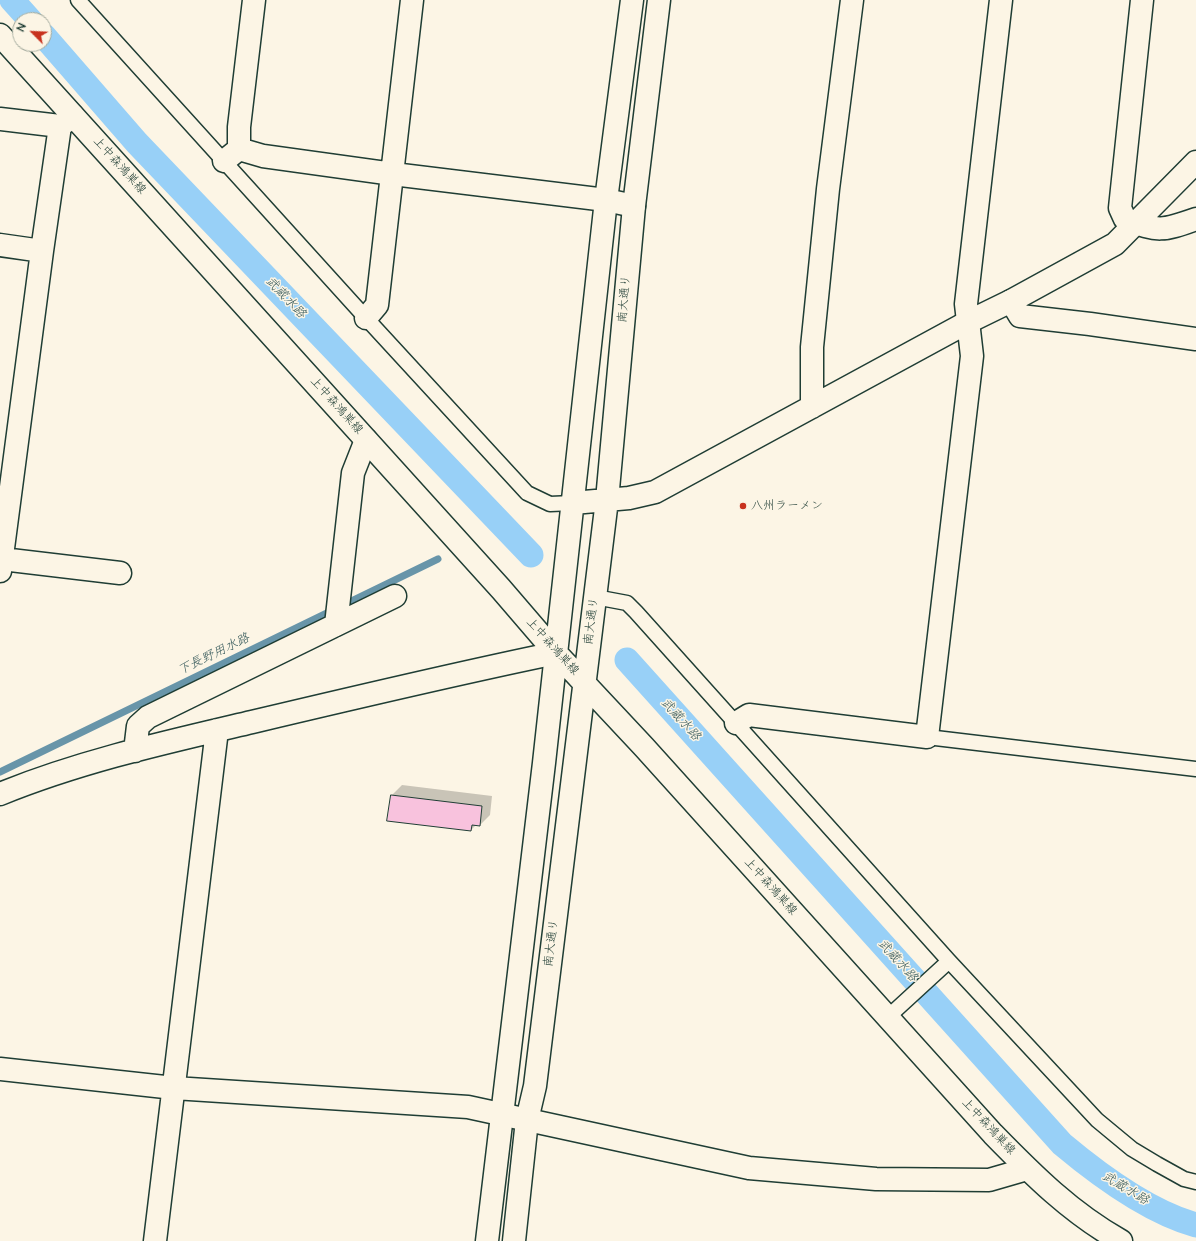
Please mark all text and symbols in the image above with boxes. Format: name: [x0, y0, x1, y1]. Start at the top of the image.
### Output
north arrow: [12, 12, 52, 52]
text: N: [13, 21, 30, 34]
street label: 上中森鴻巣線: [90, 134, 148, 198]
water label: 武蔵水路: [261, 274, 309, 322]
street label: 南大通り: [616, 274, 634, 324]
street label: 上中森鴻巣線: [307, 374, 365, 438]
place label: 八州ラーメン: [751, 499, 823, 513]
marker: 八州ラーメン: [738, 501, 748, 511]
street label: 南大通り: [582, 596, 602, 646]
street label: 上中森鴻巣線: [523, 615, 581, 679]
water label: 下長野用水路: [176, 631, 252, 679]
water label: 武蔵水路: [657, 695, 703, 745]
street label: 上中森鴻巣線: [741, 855, 799, 919]
street label: 南大通り: [542, 918, 562, 968]
water label: 武蔵水路: [874, 936, 920, 986]
street label: 上中森鴻巣線: [958, 1096, 1018, 1158]
water label: 武蔵水路: [1099, 1169, 1151, 1209]

